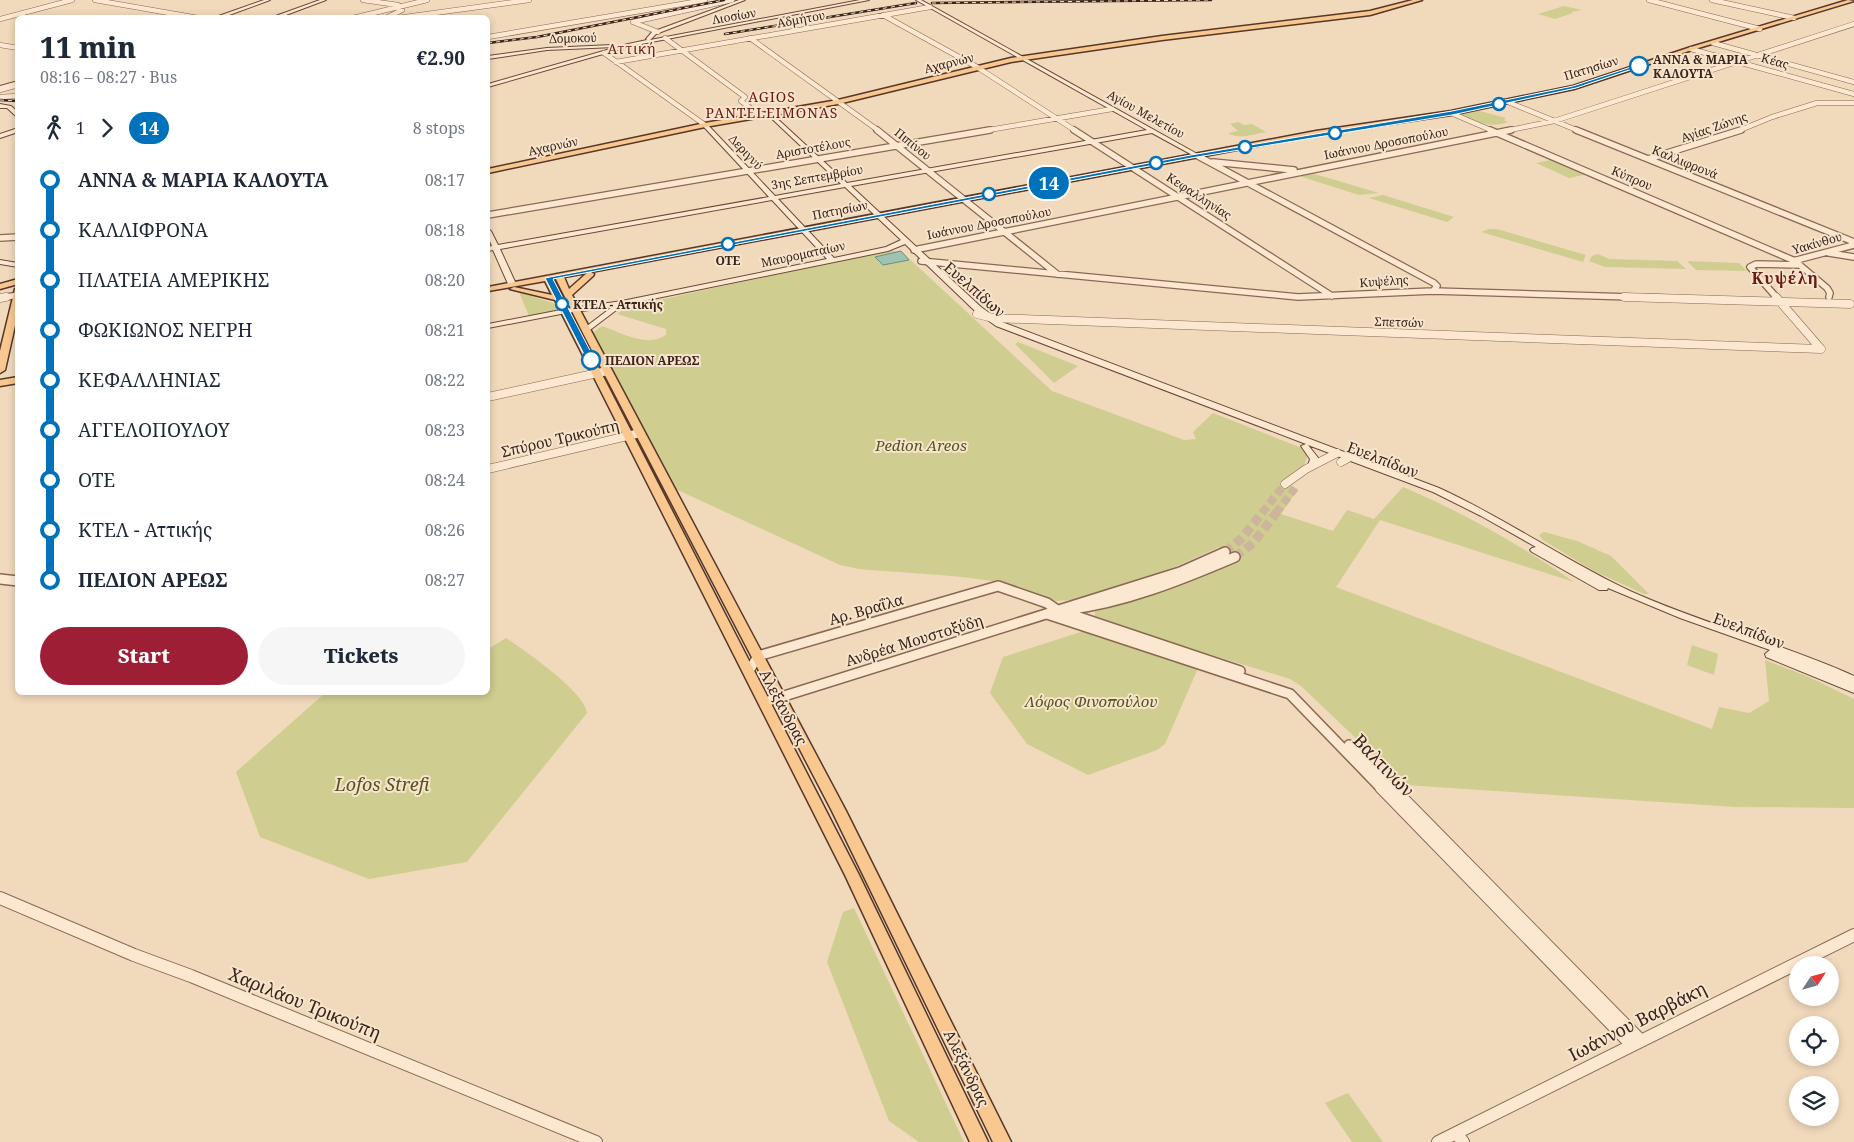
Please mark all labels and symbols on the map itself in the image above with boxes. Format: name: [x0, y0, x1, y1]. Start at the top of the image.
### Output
street label: Λιοσίων: [711, 4, 757, 28]
street label: Αδμήτου: [776, 6, 826, 32]
street label: Δομοκού: [549, 29, 597, 47]
district label: Αττική: [608, 39, 656, 58]
street label: Αχαρνών: [922, 49, 976, 77]
street label: Κέας: [1759, 49, 1791, 73]
place label: ΑΝΝΑ & ΜΑΡΙΑ ΚΑΛΟΥΤΑ: [1653, 51, 1749, 82]
street label: Πατησίων: [1562, 52, 1620, 84]
marker: ΑΝΝΑ & ΜΑΡΙΑ ΚΑΛΟΥΤΑ: [1629, 56, 1649, 76]
street label: Αγίου Μελετίου: [1104, 86, 1188, 142]
district label: AGIOS PANTELEIMONAS: [706, 87, 838, 122]
unlabelled marker: [1492, 97, 1506, 111]
street label: Αγίας Ζώνης: [1679, 108, 1750, 146]
street label: Ιωάννου Δροσοπούλου: [1322, 123, 1450, 163]
street label: Πιπίνου: [891, 124, 935, 164]
unlabelled marker: [1328, 126, 1342, 140]
street label: Δεριγνύ: [725, 131, 767, 173]
street label: Αχαρνών: [527, 132, 579, 160]
street label: Αριστοτέλους: [774, 133, 852, 163]
unlabelled marker: [1238, 140, 1252, 154]
street label: Καλλιφρονά: [1650, 141, 1721, 183]
unlabelled marker: [1149, 156, 1163, 170]
street label: 3ης Σεπτεμβρίου: [770, 161, 864, 193]
street label: Κύπρου: [1609, 162, 1655, 194]
line badge: 14: [1026, 167, 1072, 199]
street label: Κεφαλληνίας: [1163, 169, 1235, 224]
unlabelled marker: [982, 187, 996, 201]
street label: Πατησίων: [811, 196, 869, 224]
street label: Ιωάννου Δροσοπούλου: [925, 203, 1053, 243]
street label: Υακίνθου: [1789, 228, 1844, 258]
marker: ΟΤΕ: [721, 237, 735, 251]
street label: Μαυροματαίων: [759, 237, 847, 271]
place label: ΟΤΕ: [716, 252, 741, 269]
street label: Ευελπίδων: [940, 257, 1010, 321]
district label: Κυψέλη: [1751, 267, 1819, 289]
street label: Κυψέλης: [1359, 271, 1409, 291]
place label: ΚΤΕΛ - Αττικής: [573, 296, 663, 313]
marker: ΚΤΕΛ - Αττικής: [555, 297, 569, 311]
street label: Σπετσών: [1374, 313, 1424, 331]
marker: ΠΕΔΙΟΝ ΑΡΕΩΣ: [581, 350, 601, 370]
place label: ΠΕΔΙΟΝ ΑΡΕΩΣ: [605, 352, 700, 369]
street label: Σπύρου Τρικούπη: [499, 415, 621, 461]
park label: Pedion Areos: [874, 435, 967, 455]
street label: Ευελπίδων: [1345, 436, 1422, 482]
street label: Αρ. Βραΐλα: [826, 589, 906, 629]
street label: Ευελπίδων: [1711, 607, 1788, 653]
street label: Ανδρέα Μουστοξύδη: [843, 610, 985, 670]
street label: Αλεξάνδρας: [756, 665, 812, 749]
park label: Λόφος Φινοπούλου: [1023, 691, 1158, 711]
street label: Βαλτινών: [1348, 728, 1420, 802]
park label: Lofos Strefi: [334, 772, 430, 796]
north arrow: [1789, 956, 1839, 1006]
street label: Χαριλάου Τρικούπη: [225, 961, 385, 1045]
street label: Ιωάννου Βαρβάκη: [1564, 976, 1710, 1066]
street label: Αλεξάνδρας: [940, 1026, 994, 1110]

